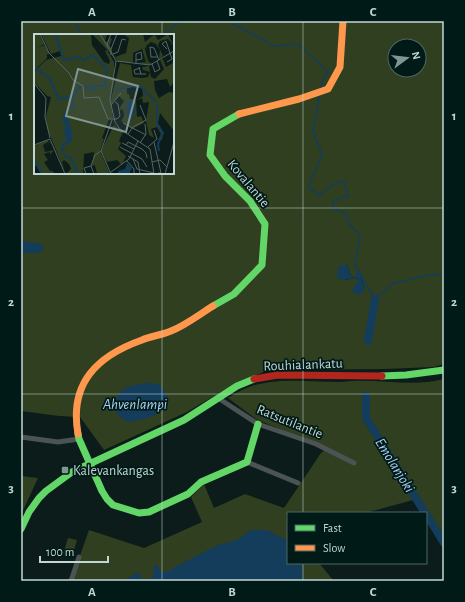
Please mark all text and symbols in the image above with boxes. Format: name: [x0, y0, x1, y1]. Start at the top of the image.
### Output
text: A: [88, 6, 96, 19]
text: B: [228, 6, 236, 19]
text: C: [370, 6, 377, 19]
inset map: [34, 34, 174, 174]
north arrow: [387, 38, 427, 78]
text: N: [410, 50, 422, 61]
text: 1: [9, 110, 13, 123]
text: 1: [452, 110, 456, 123]
street label: Kovalantie: [224, 157, 272, 210]
text: 2: [8, 296, 14, 309]
text: 2: [451, 296, 457, 309]
street label: Rouhialankatu: [263, 357, 343, 373]
water label: Ahvenlampi: [102, 397, 167, 412]
street label: Ratsutilantie: [255, 402, 325, 442]
water label: Emolanjoki: [372, 435, 417, 495]
place label: Kalevankangas: [73, 464, 154, 478]
marker: Kalevankangas: [60, 465, 70, 475]
text: 3: [8, 482, 14, 495]
text: 3: [451, 482, 457, 495]
legend: [287, 512, 427, 564]
text: Fast: [323, 522, 342, 534]
scale bar: [40, 538, 108, 564]
text: Slow: [323, 542, 345, 554]
text: 100 m: [46, 546, 74, 558]
text: A: [88, 586, 96, 599]
text: B: [228, 586, 236, 599]
text: C: [370, 586, 377, 599]

